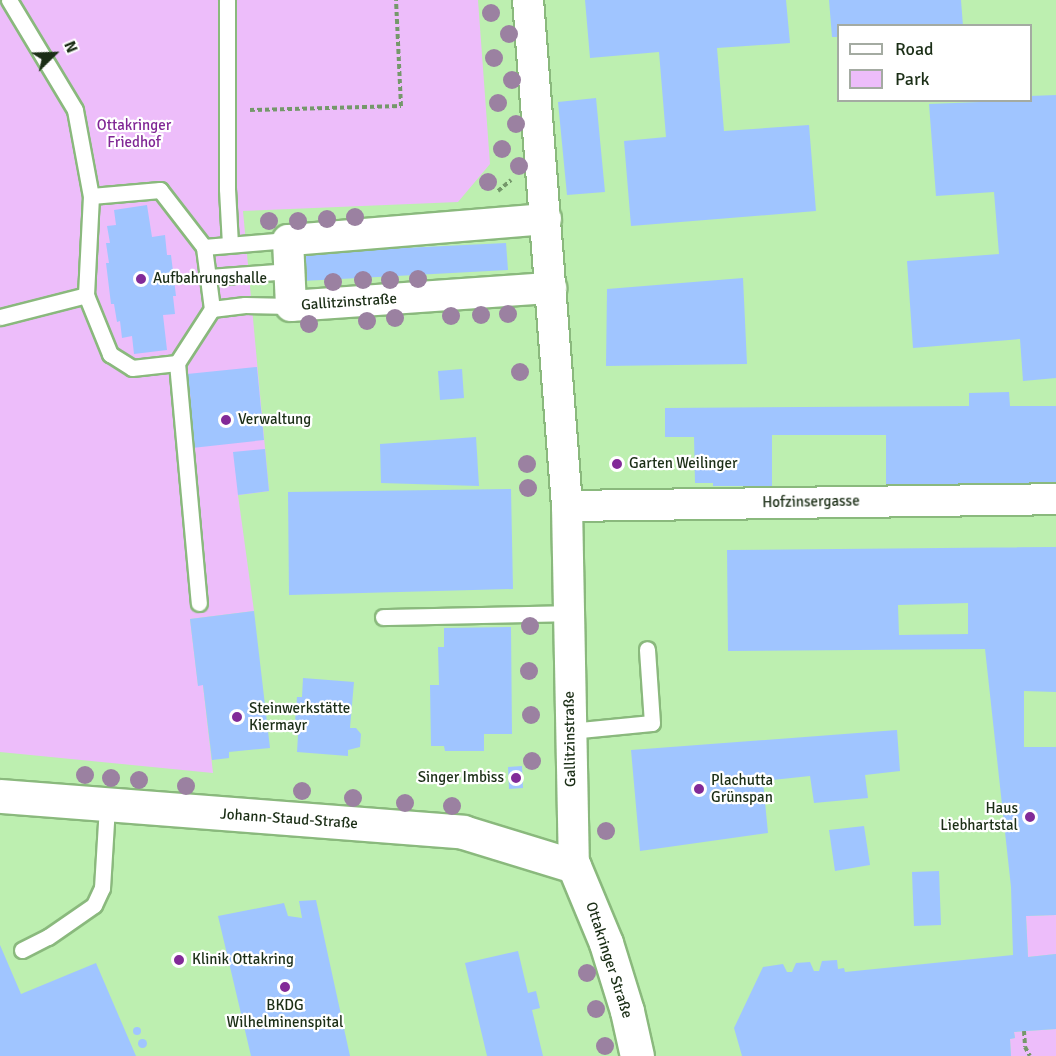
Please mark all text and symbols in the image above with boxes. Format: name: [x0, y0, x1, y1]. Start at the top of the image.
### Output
north arrow: [24, 24, 84, 84]
legend: [837, 24, 1032, 102]
text: N: [59, 38, 82, 56]
text: Road: [895, 38, 934, 60]
text: Park: [895, 68, 930, 90]
park label: Ottakringer Friedhof: [97, 116, 171, 151]
place label: Aufbahrungshalle: [153, 270, 267, 288]
marker: Aufbahrungshalle: [134, 272, 148, 286]
street label: Gallitzinstraße: [301, 290, 397, 314]
place label: Verwaltung: [238, 411, 311, 429]
marker: Verwaltung: [219, 413, 233, 427]
place label: Garten Weilinger: [629, 455, 737, 473]
marker: Garten Weilinger: [610, 457, 624, 471]
street label: Hofzinsergasse: [762, 492, 860, 512]
street label: Gallitzinstraße: [560, 691, 580, 787]
place label: Steinwerkstätte Kiermayr: [249, 699, 350, 734]
marker: Steinwerkstätte Kiermayr: [230, 710, 244, 724]
place label: Singer Imbiss: [418, 769, 504, 787]
marker: Singer Imbiss: [509, 771, 523, 785]
place label: Plachutta Grünspan: [711, 771, 773, 806]
marker: Plachutta Grünspan: [692, 782, 706, 796]
place label: Haus Liebhartstal: [940, 799, 1018, 834]
street label: Johann-Staud-Straße: [220, 805, 358, 833]
marker: Haus Liebhartstal: [1023, 810, 1037, 824]
street label: Ottakringer Straße: [582, 900, 636, 1020]
marker: Klinik Ottakring: [170, 951, 188, 969]
place label: Klinik Ottakring: [192, 951, 294, 969]
marker: BKDG Wilhelminenspital: [278, 980, 292, 994]
place label: BKDG Wilhelminenspital: [227, 996, 343, 1031]

